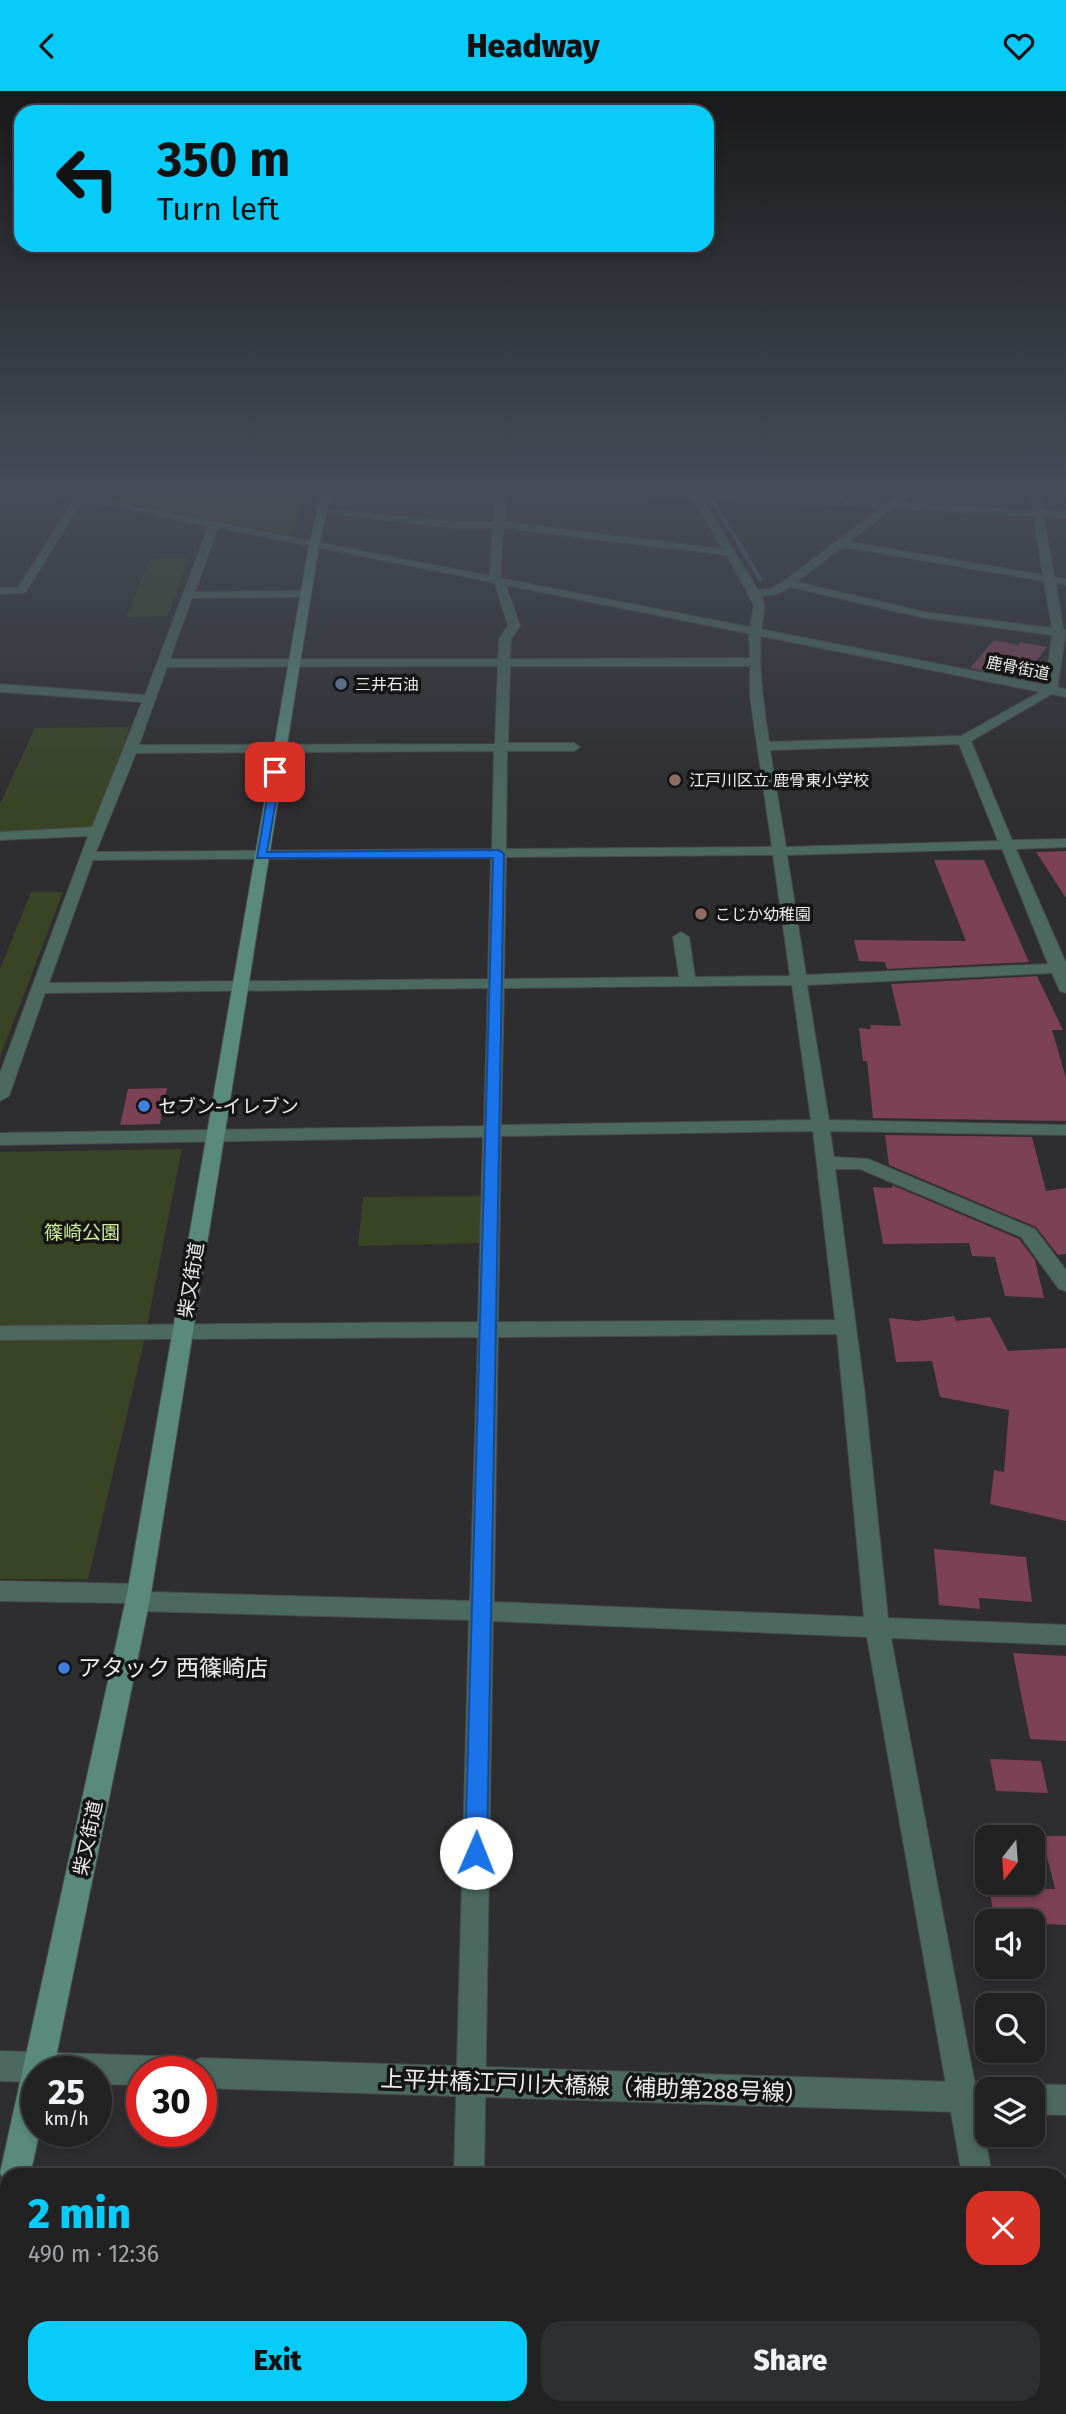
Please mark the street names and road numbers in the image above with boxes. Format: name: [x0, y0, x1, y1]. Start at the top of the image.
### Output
street label: 鹿骨街道: [985, 653, 1051, 683]
street label: 柴又街道: [174, 1241, 208, 1319]
street label: 柴又街道: [69, 1798, 107, 1878]
street label: 上平井橋江戸川大橋線（補助第288号線）: [380, 2065, 808, 2107]

